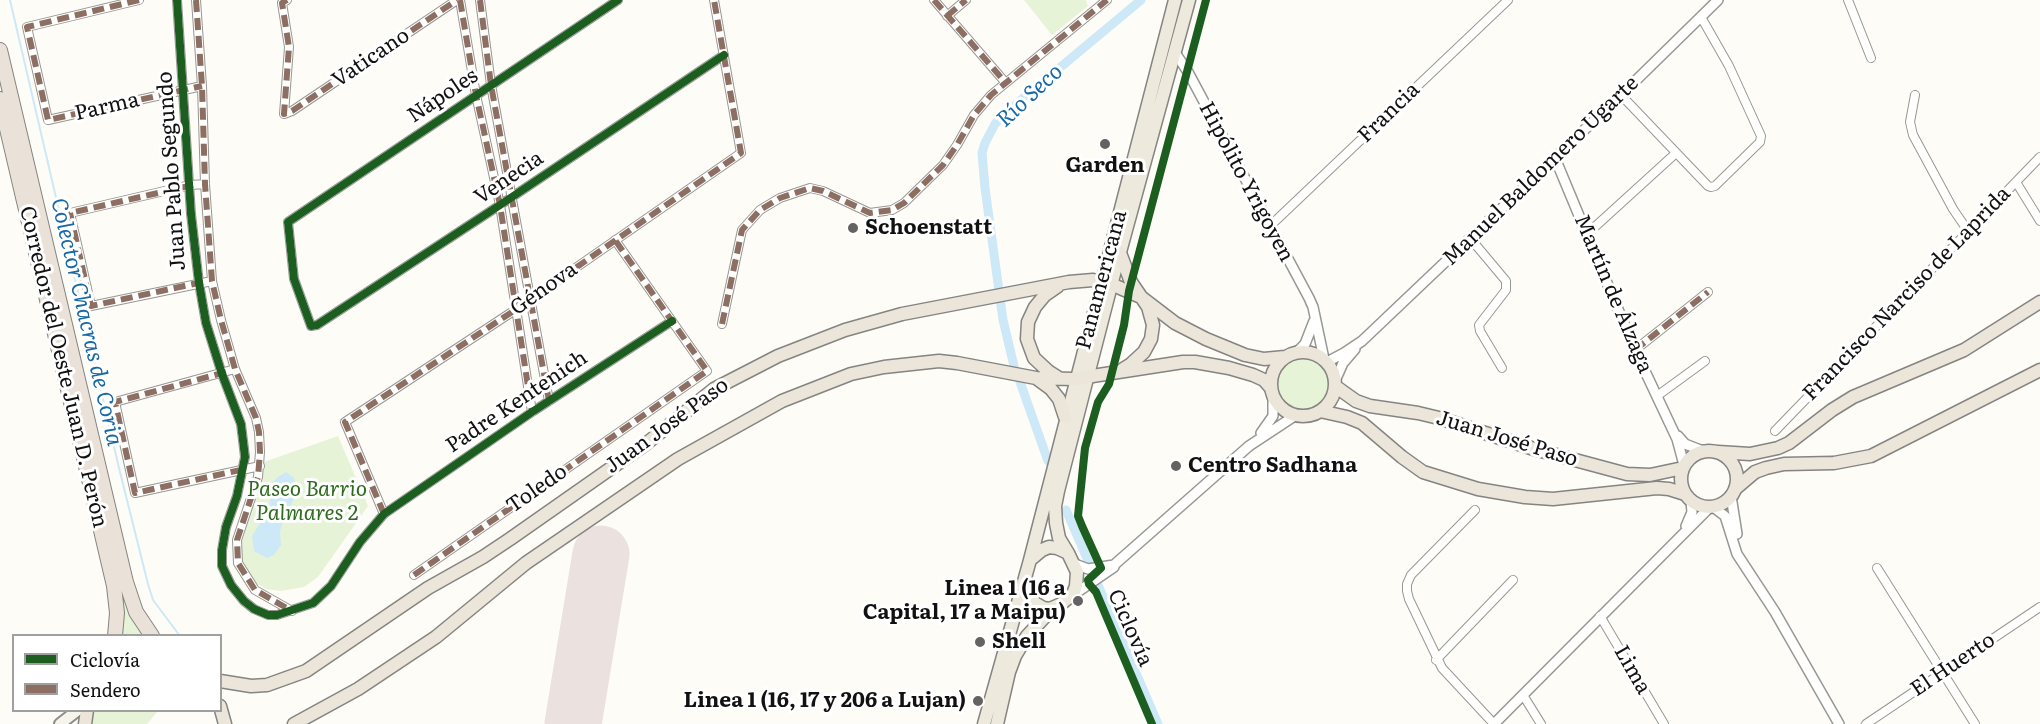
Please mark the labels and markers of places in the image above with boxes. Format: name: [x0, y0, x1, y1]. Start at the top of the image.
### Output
marker: Garden: [1098, 137, 1112, 151]
place label: Garden: [1065, 153, 1145, 179]
place label: Schoenstatt: [865, 215, 992, 241]
marker: Schoenstatt: [846, 221, 860, 235]
place label: Centro Sadhana: [1188, 453, 1357, 479]
marker: Centro Sadhana: [1169, 459, 1183, 473]
place label: Linea 1 (16 a Capital, 17 a Maipu): [863, 576, 1066, 626]
marker: Linea 1 (16 a Capital, 17 a Maipu): [1071, 594, 1085, 608]
place label: Shell: [992, 629, 1046, 655]
marker: Shell: [973, 635, 987, 649]
place label: Linea 1 (16, 17 y 206 a Lujan): [684, 688, 966, 714]
marker: Linea 1 (16, 17 y 206 a Lujan): [971, 694, 985, 708]

